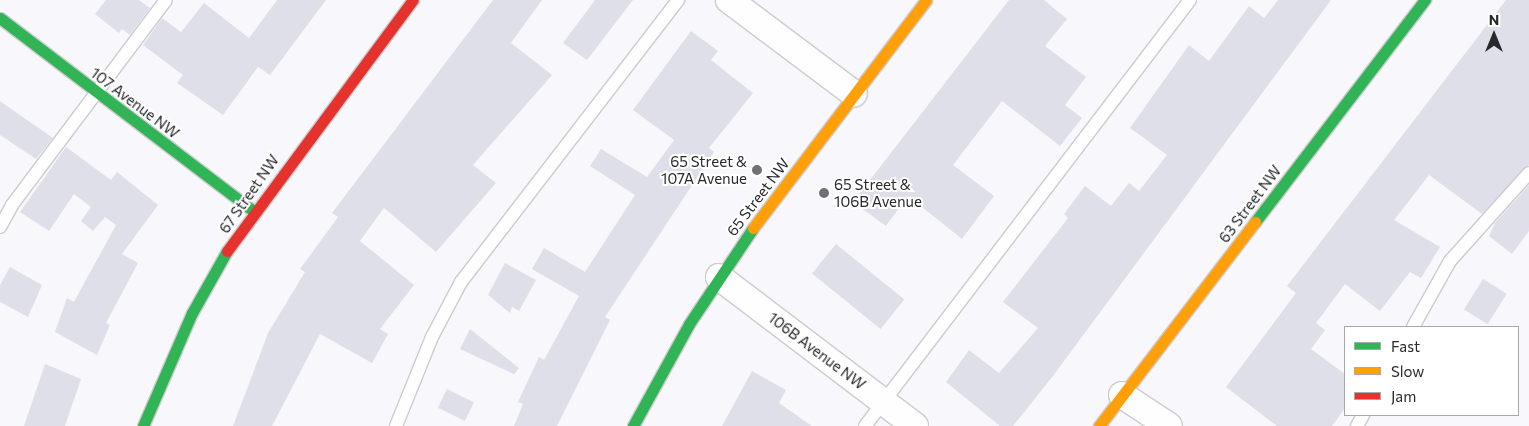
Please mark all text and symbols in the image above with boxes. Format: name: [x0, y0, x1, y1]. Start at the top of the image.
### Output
north arrow: [1469, 10, 1519, 60]
text: N: [1489, 11, 1499, 28]
street label: 107 Avenue NW: [87, 64, 183, 142]
street label: 67 Street NW: [215, 151, 283, 237]
place label: 65 Street & 107A Avenue: [661, 152, 747, 187]
street label: 65 Street NW: [723, 155, 793, 239]
street label: 63 Street NW: [1215, 162, 1285, 246]
marker: 65 Street & 107A Avenue: [751, 164, 763, 176]
place label: 65 Street & 106B Avenue: [834, 175, 922, 210]
marker: 65 Street & 106B Avenue: [818, 187, 830, 199]
street label: 106B Avenue NW: [765, 309, 869, 393]
legend: [1344, 326, 1519, 416]
text: Fast: [1391, 337, 1420, 355]
text: Slow: [1391, 362, 1424, 380]
text: Jam: [1391, 387, 1416, 405]

